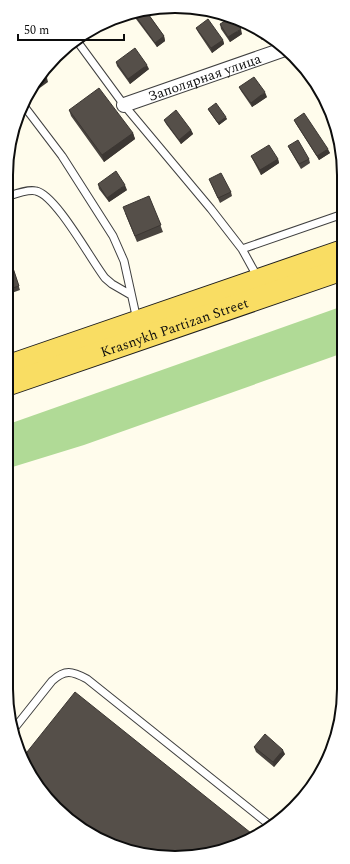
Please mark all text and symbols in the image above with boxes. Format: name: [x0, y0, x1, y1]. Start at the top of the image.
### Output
scale bar: [18, 16, 124, 42]
text: 50 m: [24, 21, 49, 40]
street label: Заполярная улица: [145, 48, 264, 106]
street label: Krasnykh Partizan Street: [97, 292, 251, 362]

